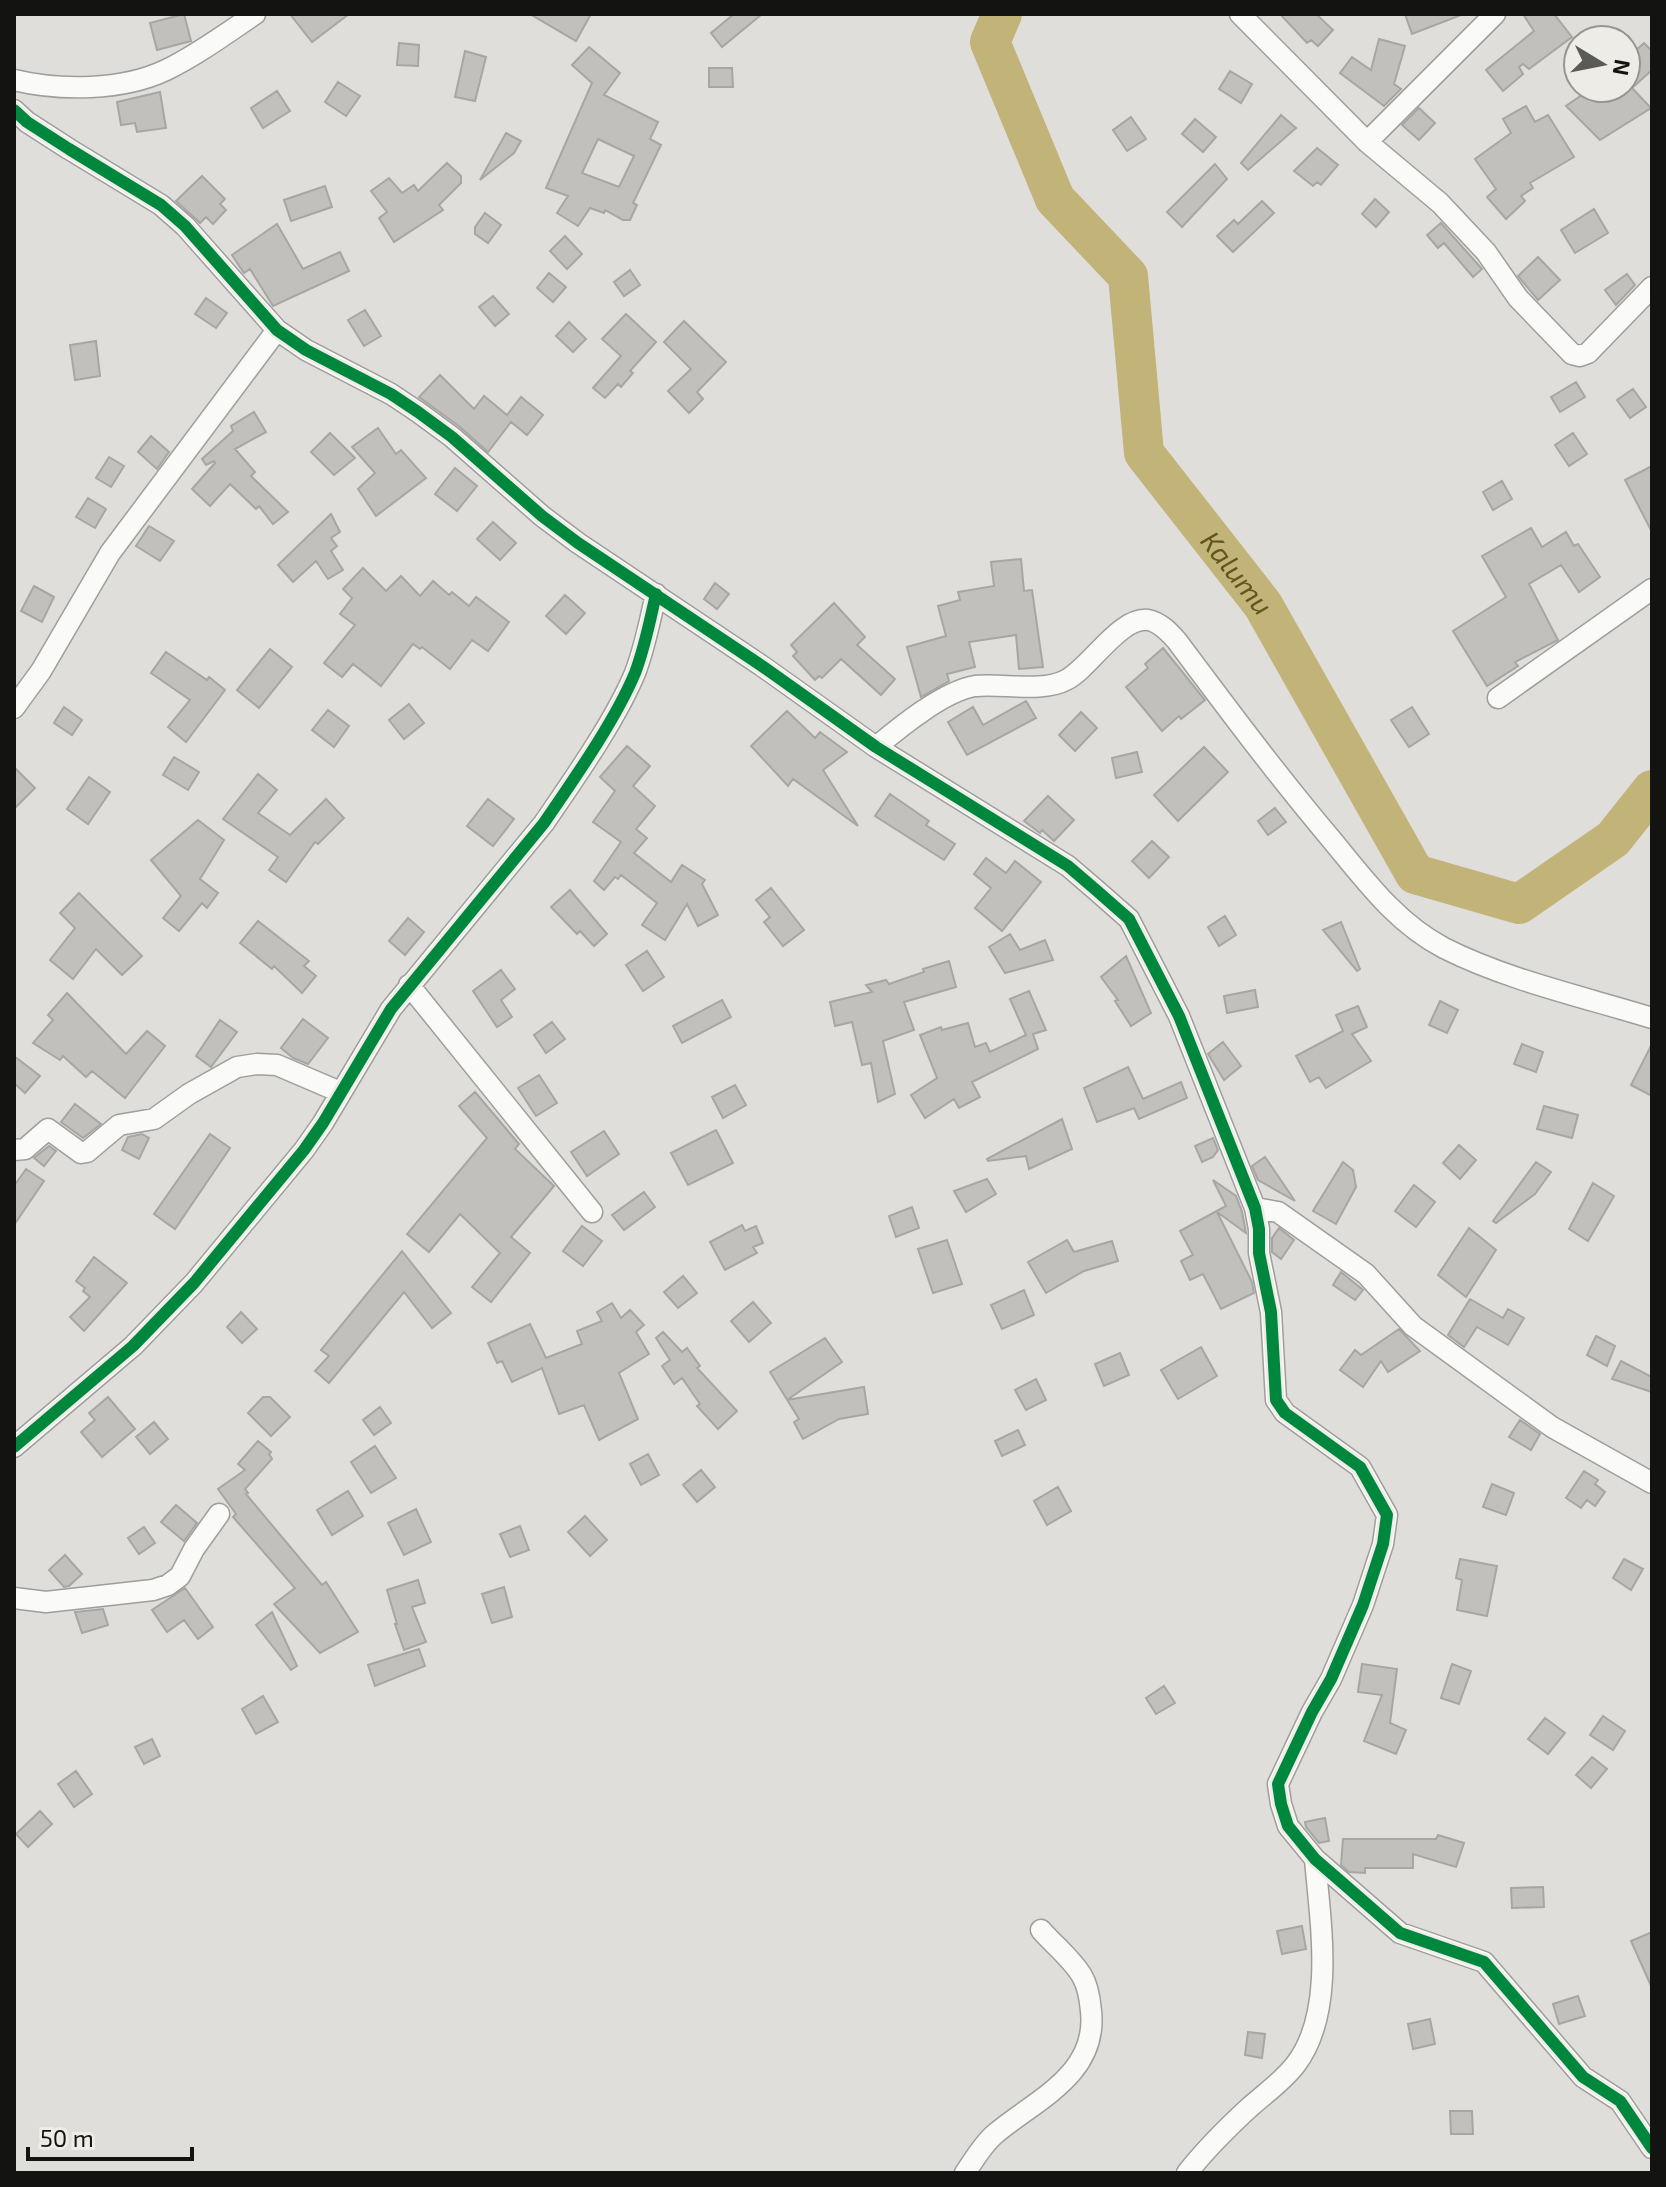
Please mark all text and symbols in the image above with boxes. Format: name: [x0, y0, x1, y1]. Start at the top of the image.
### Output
north arrow: [1562, 24, 1642, 104]
text: N: [1608, 58, 1637, 78]
water label: Kalumu: [1194, 524, 1281, 621]
scale bar: [28, 2111, 192, 2161]
text: 50 m: [40, 2123, 94, 2152]

